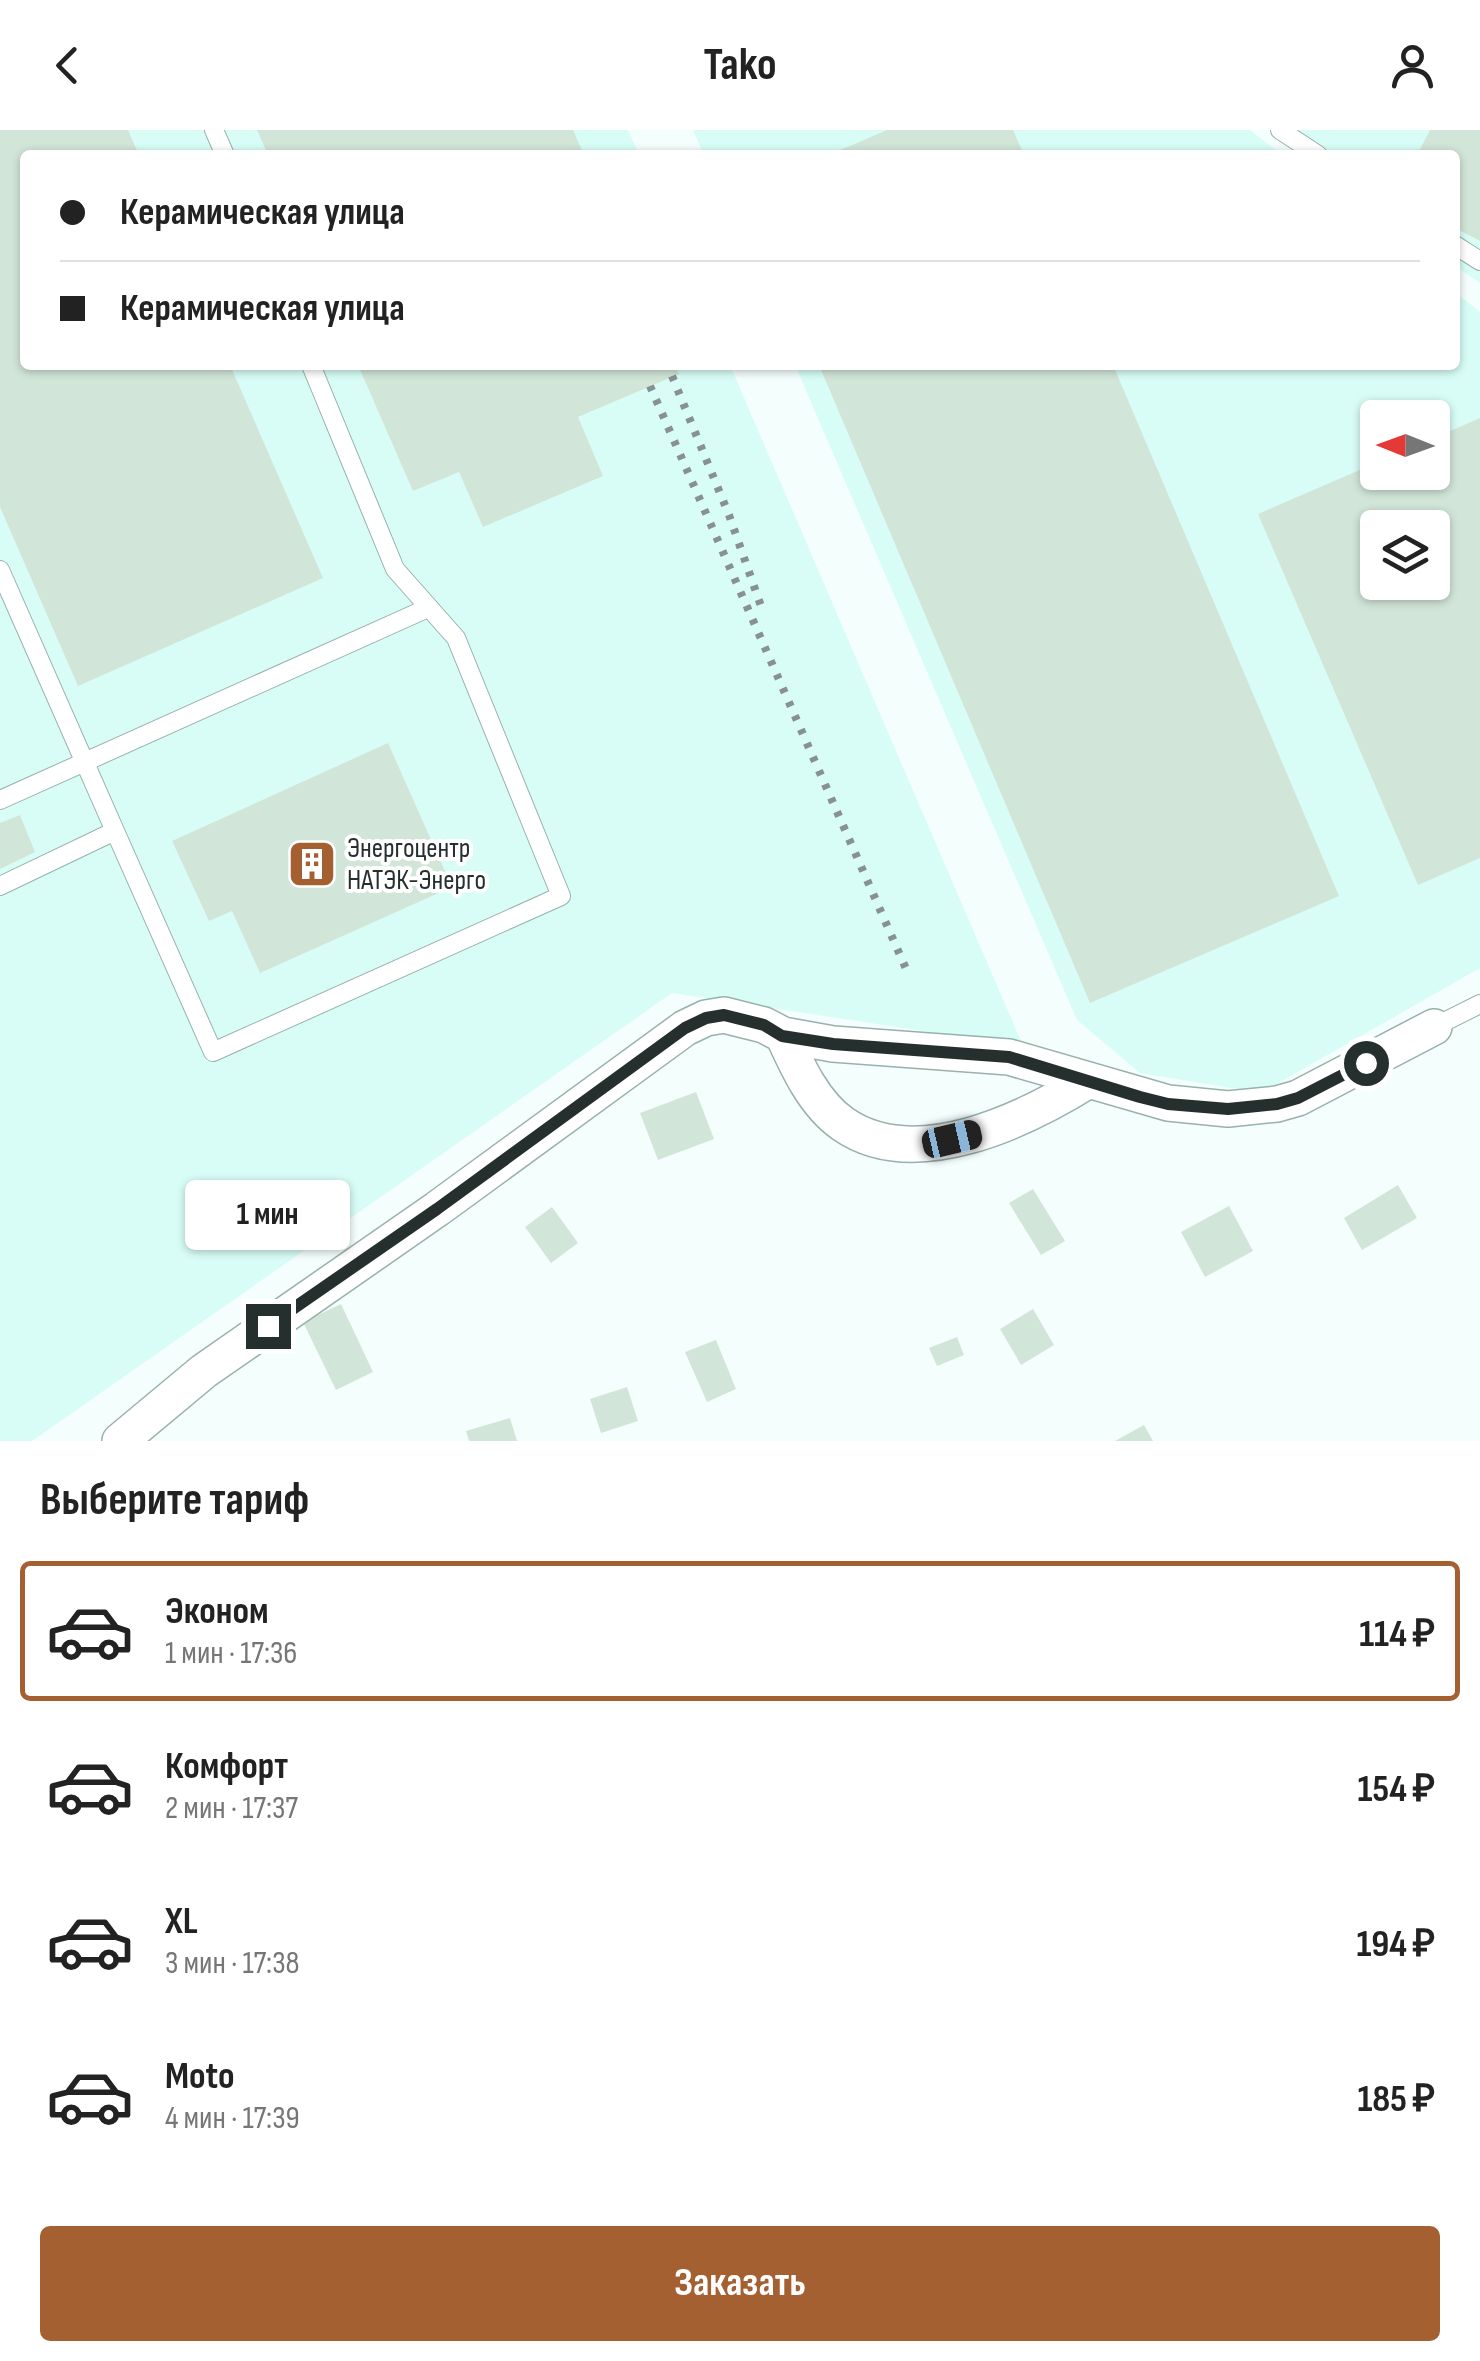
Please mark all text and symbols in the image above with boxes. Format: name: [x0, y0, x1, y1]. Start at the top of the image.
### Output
icon: back: [40, 38, 95, 93]
text: Tako: [703, 38, 777, 93]
icon: person: [1385, 38, 1440, 93]
text: Керамическая улица: [120, 190, 405, 235]
text: Керамическая улица: [120, 286, 405, 331]
north arrow: [1360, 400, 1450, 490]
map controls: [1360, 400, 1450, 600]
button: layers: [1360, 510, 1450, 600]
place label: Энергоцентр НАТЭК-Энерго: [347, 832, 486, 897]
building icon: Энергоцентр НАТЭК-Энерго: [286, 838, 338, 890]
route start: [1344, 1041, 1389, 1086]
car: [919, 1118, 985, 1160]
callout: 1 мин: [186, 1181, 350, 1251]
text: 1 мин: [236, 1195, 299, 1234]
route end: [246, 1304, 291, 1349]
text: Выберите тариф: [40, 1473, 309, 1528]
icon: car: [45, 1586, 135, 1676]
text: Эконом: [165, 1589, 269, 1634]
text: 114 ₽: [1359, 1612, 1435, 1657]
text: 1 мин · 17:36: [165, 1634, 297, 1673]
icon: car: [45, 1741, 135, 1831]
text: Комфорт: [165, 1744, 288, 1789]
text: 154 ₽: [1358, 1767, 1435, 1812]
text: 2 мин · 17:37: [165, 1789, 298, 1828]
icon: car: [45, 1896, 135, 1986]
text: XL: [165, 1899, 198, 1944]
text: 194 ₽: [1356, 1922, 1435, 1967]
text: 3 мин · 17:38: [165, 1944, 300, 1983]
icon: car: [45, 2051, 135, 2141]
text: Moto: [165, 2054, 235, 2099]
text: 185 ₽: [1357, 2077, 1435, 2122]
text: 4 мин · 17:39: [165, 2099, 300, 2138]
button: Заказать: [40, 2226, 1440, 2341]

